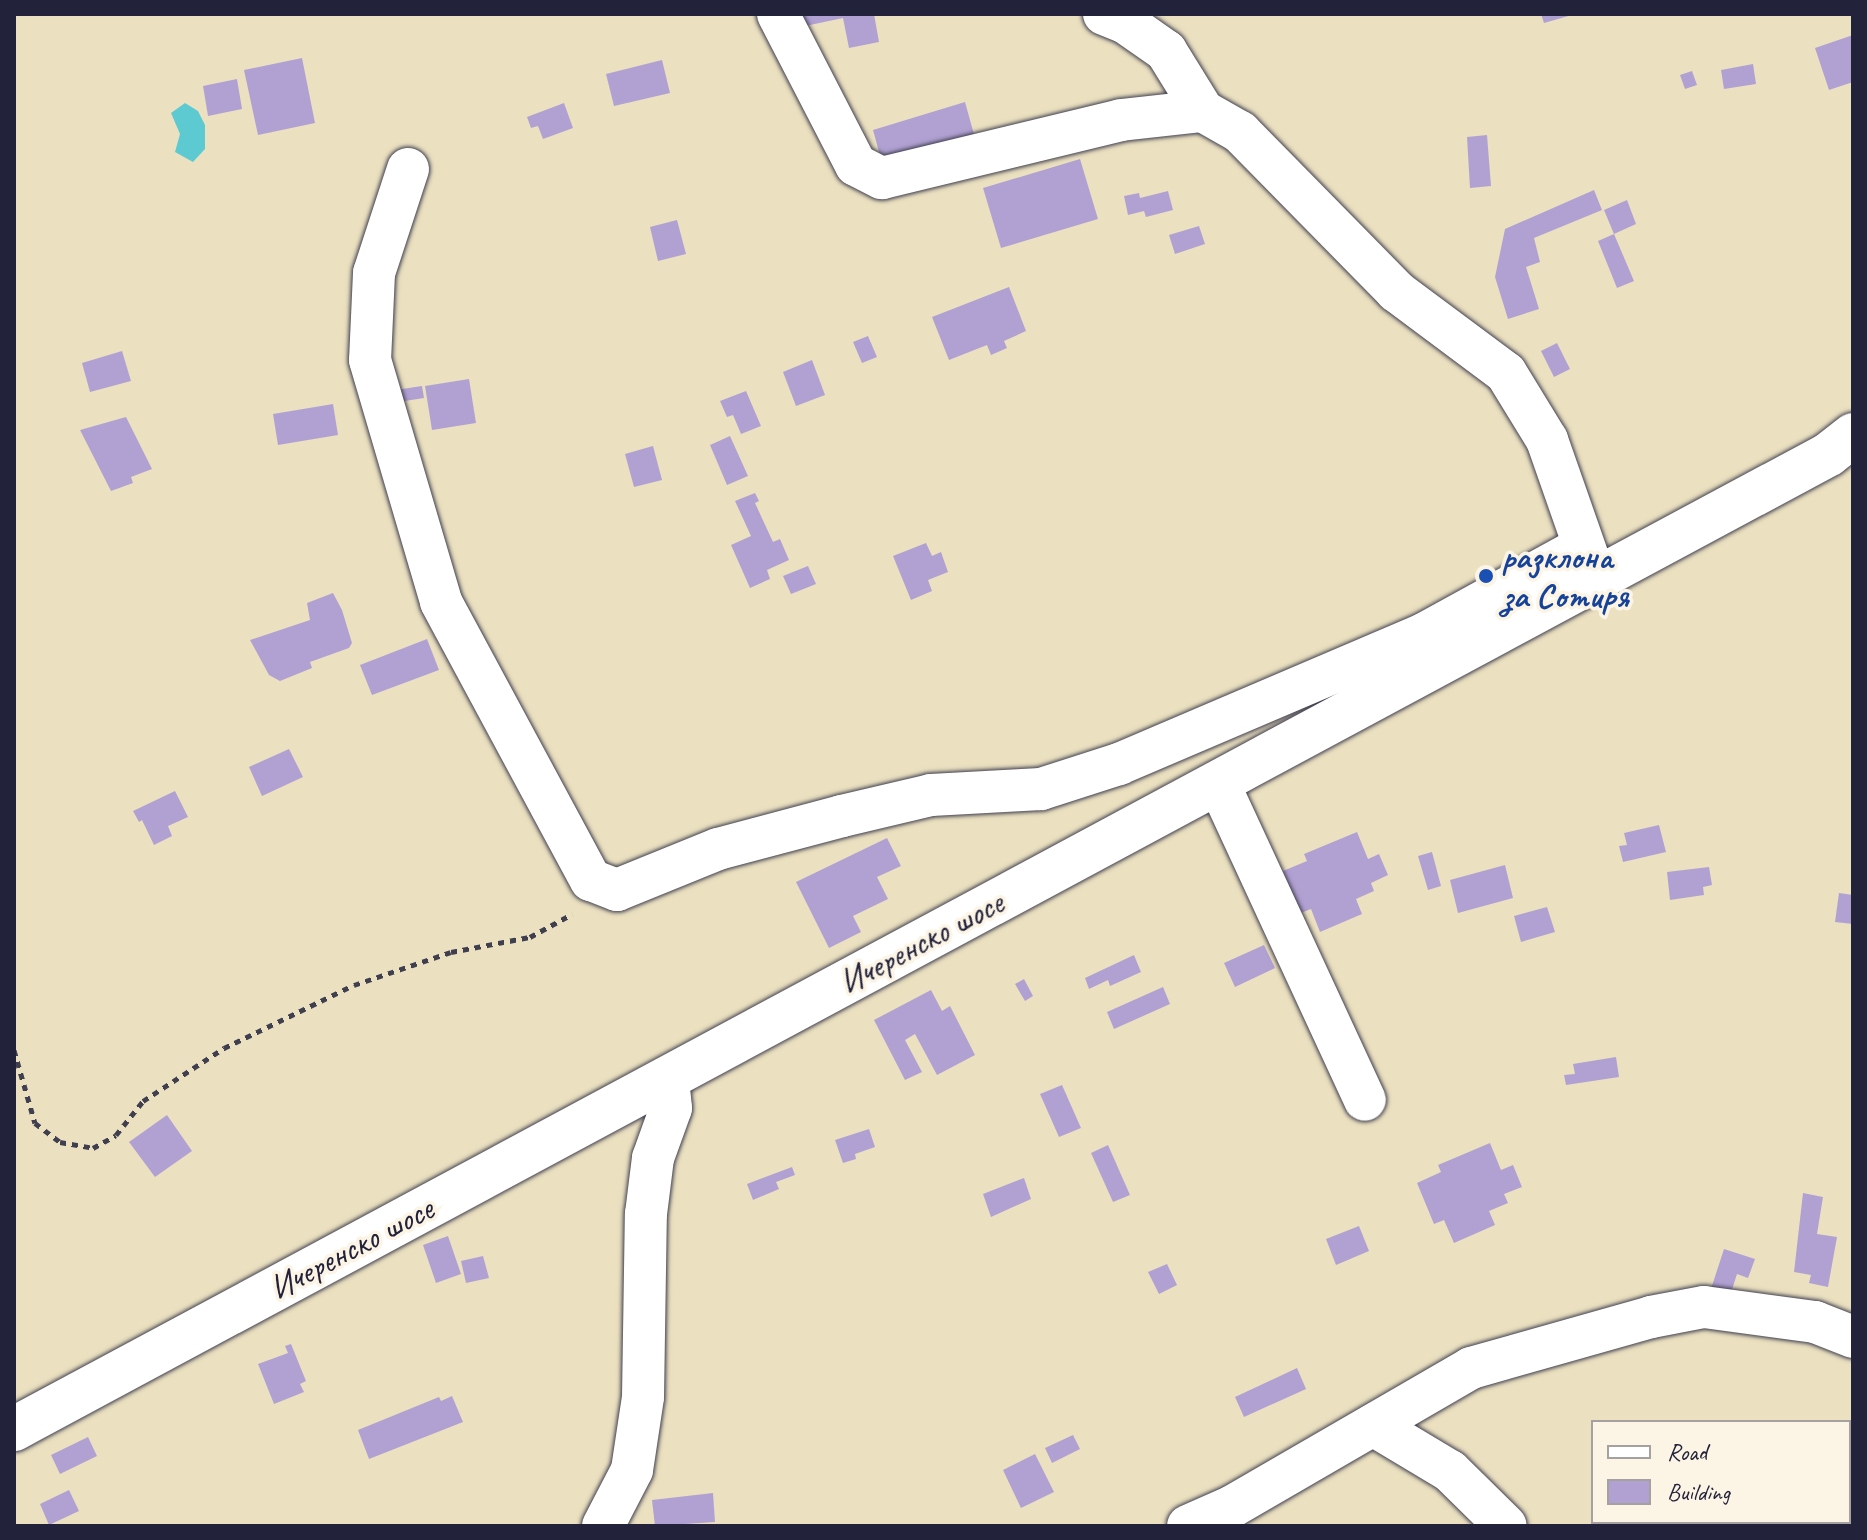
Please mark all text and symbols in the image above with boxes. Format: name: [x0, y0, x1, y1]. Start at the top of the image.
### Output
place label: разклона за Сотиря: [1502, 536, 1627, 616]
marker: разклона за Сотиря: [1477, 567, 1495, 585]
street label: Ичеренско шосе: [831, 881, 1011, 1003]
street label: Ичеренско шосе: [261, 1187, 441, 1309]
legend: [1591, 1420, 1851, 1524]
text: Road: [1667, 1437, 1707, 1467]
text: Building: [1667, 1477, 1730, 1507]

